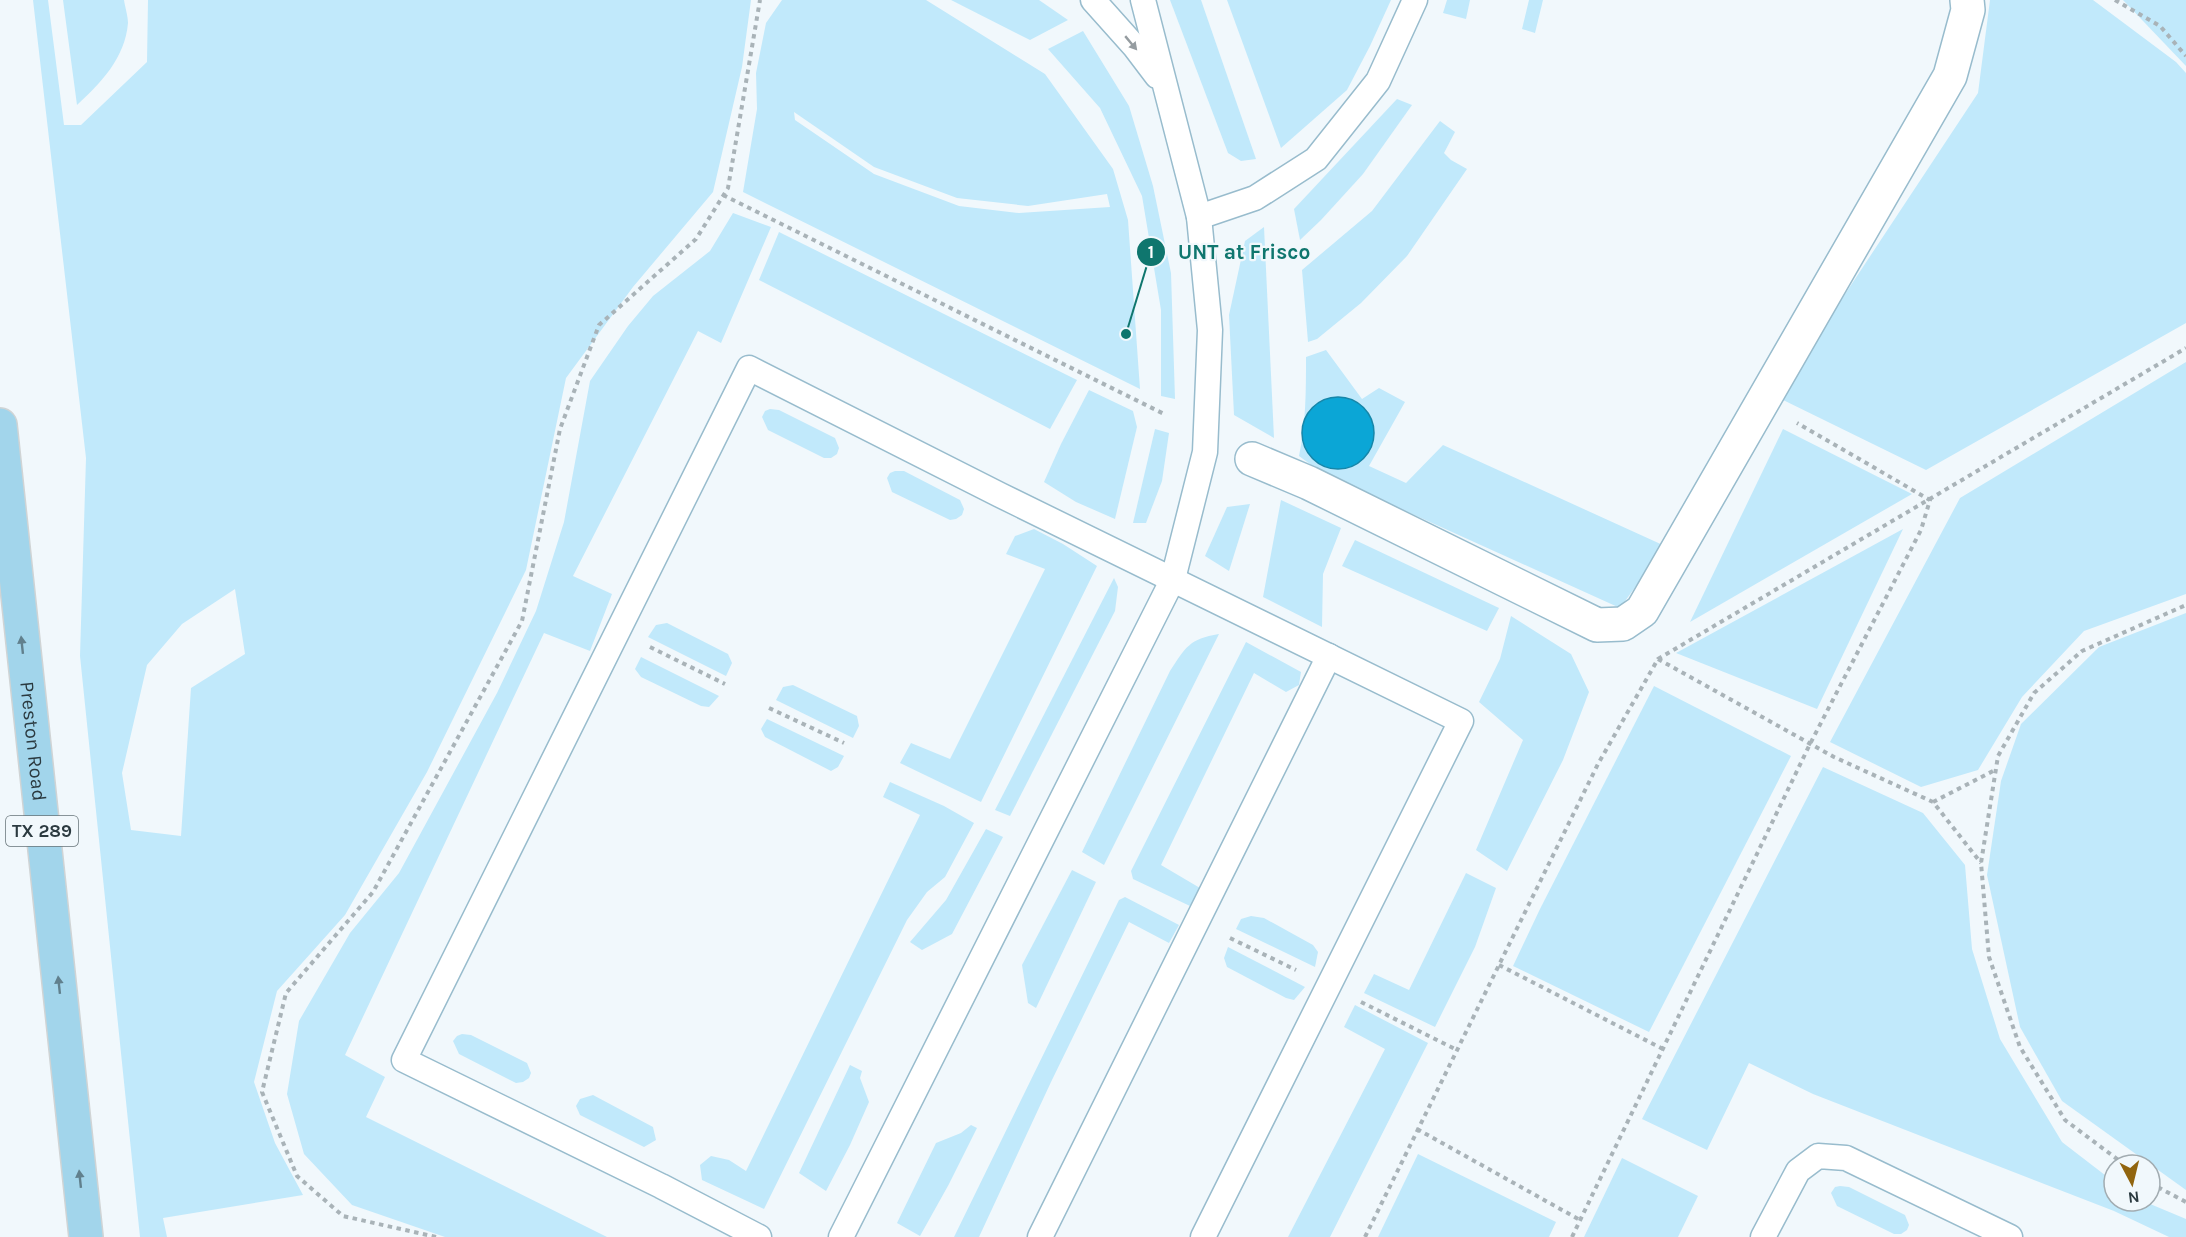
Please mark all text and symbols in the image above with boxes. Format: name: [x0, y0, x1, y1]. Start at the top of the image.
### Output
one-way arrow: [1124, 35, 1137, 50]
callout: UNT at Frisco: [1136, 232, 1322, 271]
text: UNT at Frisco: [1178, 240, 1310, 264]
text: 1: [1148, 241, 1154, 263]
one-way arrow: [17, 635, 27, 654]
street label: Preston Road: [16, 680, 51, 802]
road number: TX 289: [6, 816, 78, 846]
one-way arrow: [54, 975, 64, 994]
north arrow: [2102, 1153, 2162, 1213]
one-way arrow: [75, 1169, 84, 1188]
text: N: [2127, 1187, 2141, 1208]

